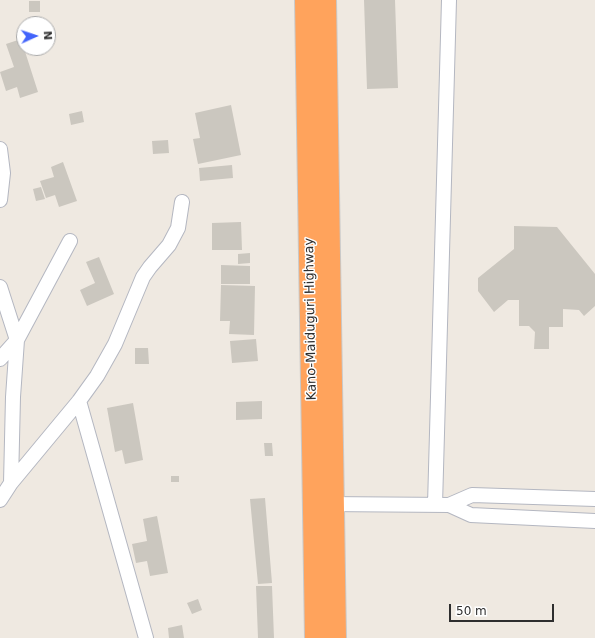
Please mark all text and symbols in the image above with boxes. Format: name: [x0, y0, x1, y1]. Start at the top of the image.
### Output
north arrow: [16, 16, 56, 56]
text: N: [41, 30, 54, 40]
street label: Kano-Maiduguri Highway: [302, 238, 320, 400]
scale bar: [451, 596, 556, 622]
text: 50 m: [456, 604, 487, 618]

